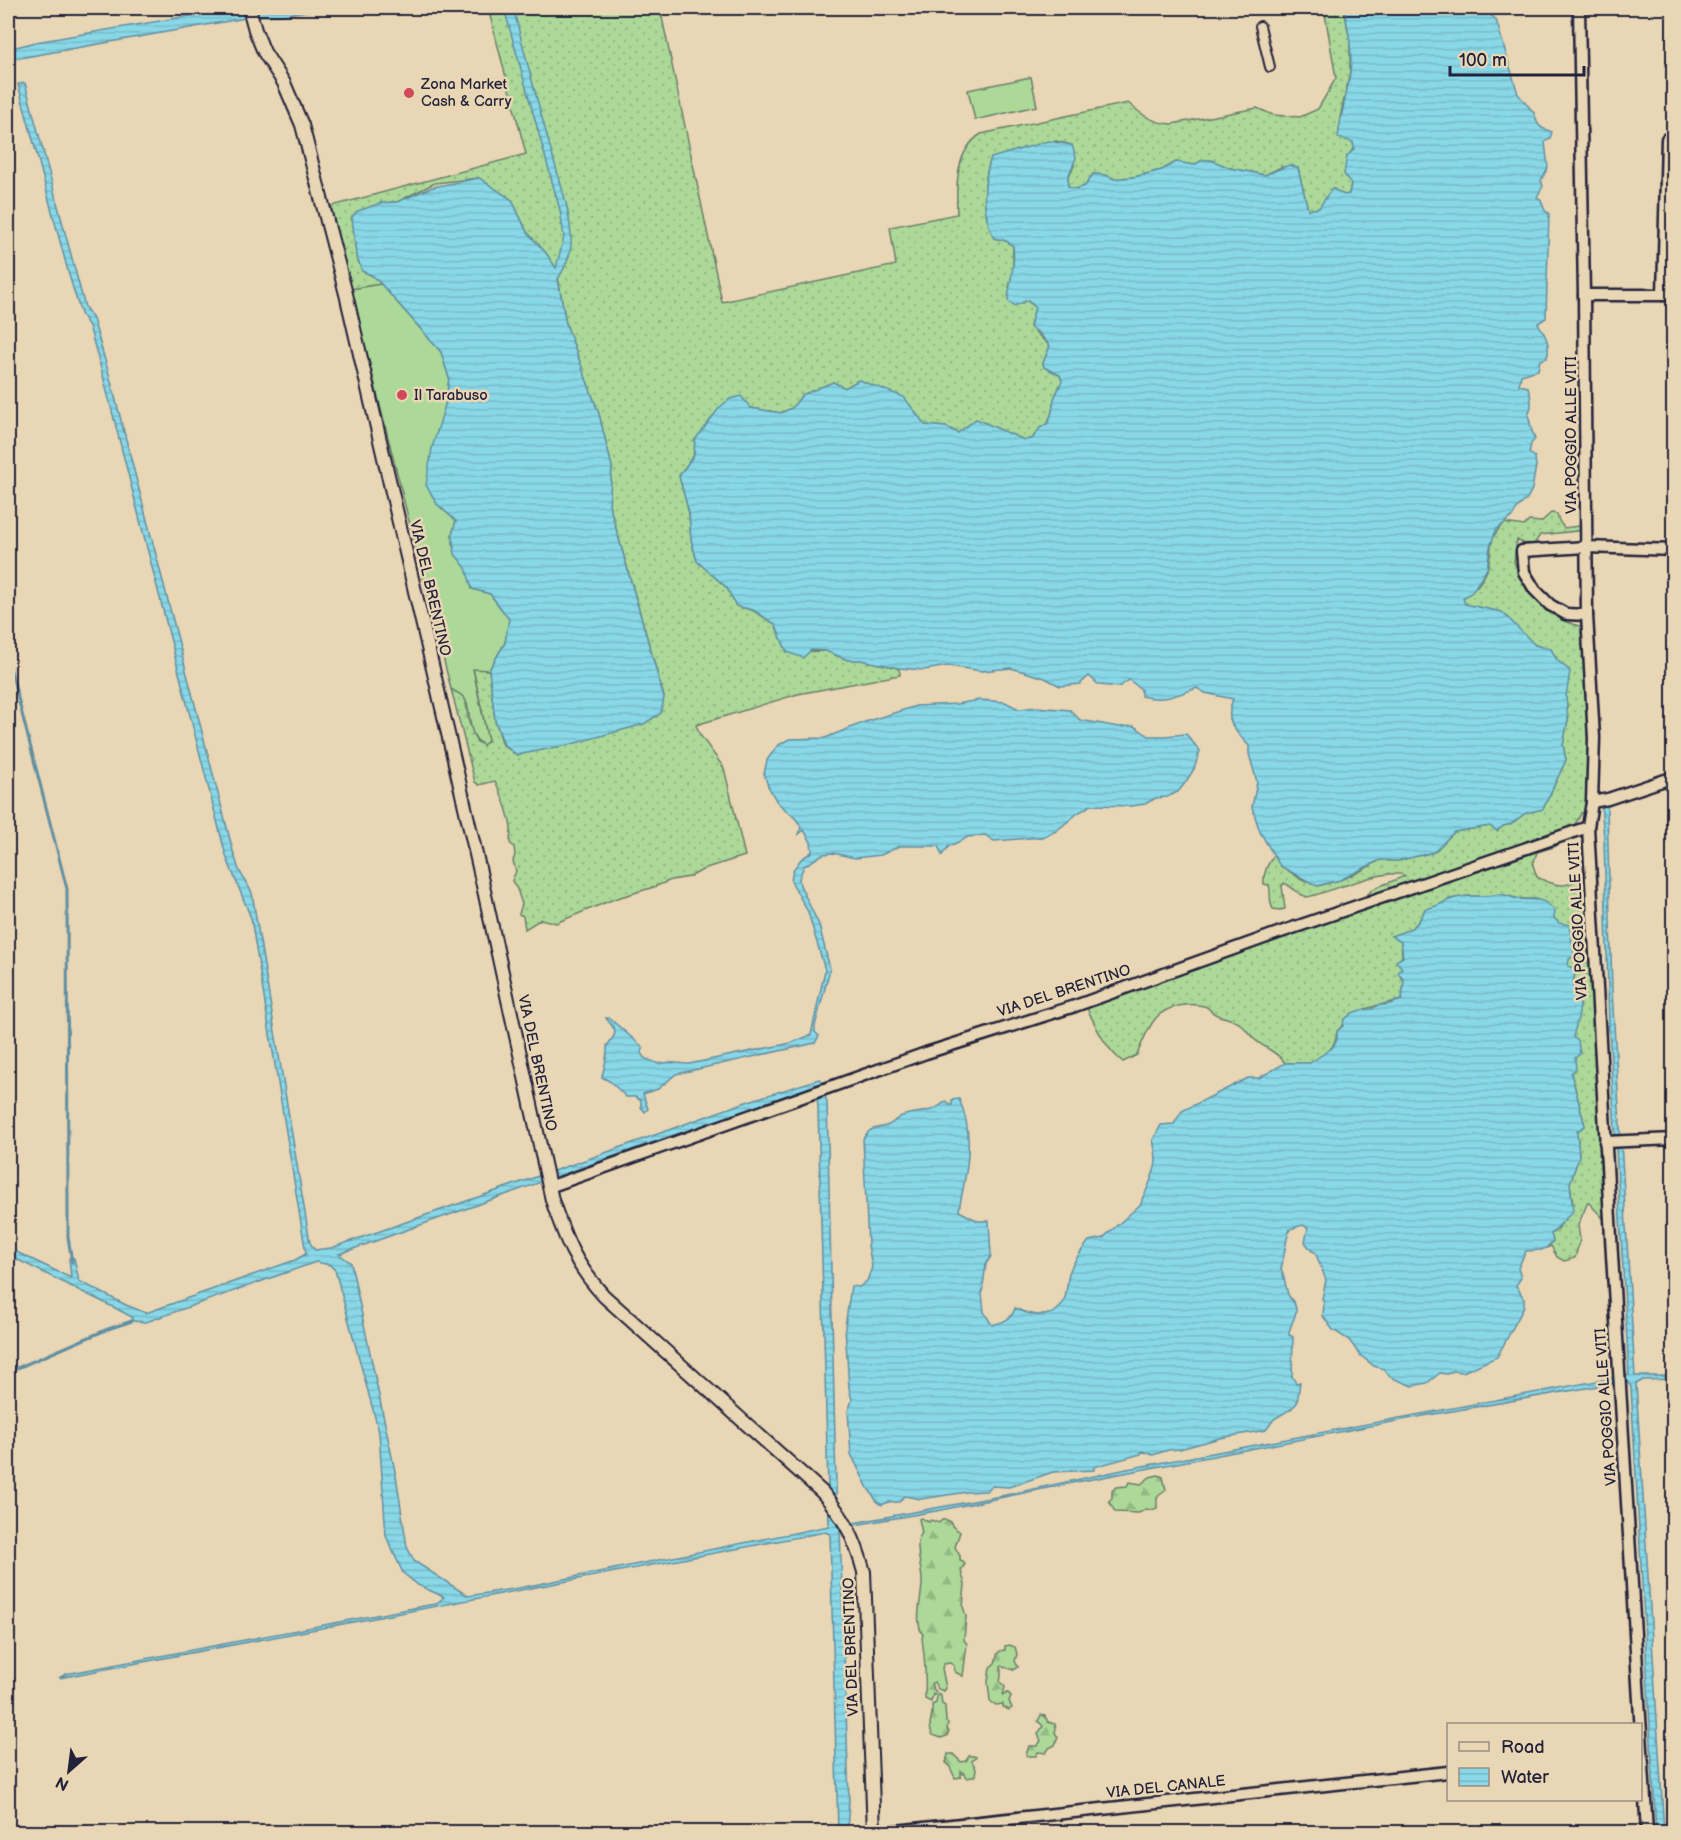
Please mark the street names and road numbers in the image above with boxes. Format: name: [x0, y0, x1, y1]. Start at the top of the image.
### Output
street label: VIA POGGIO ALLE VITI: [1562, 356, 1581, 514]
street label: VIA DEL BRENTINO: [405, 518, 455, 658]
street label: VIA POGGIO ALLE VITI: [1564, 841, 1592, 1000]
street label: VIA DEL BRENTINO: [995, 960, 1133, 1022]
street label: VIA DEL BRENTINO: [513, 993, 561, 1133]
street label: VIA POGGIO ALLE VITI: [1591, 1327, 1621, 1486]
street label: VIA DEL BRENTINO: [839, 1577, 863, 1717]
street label: VIA DEL CANALE: [1106, 1771, 1226, 1803]

